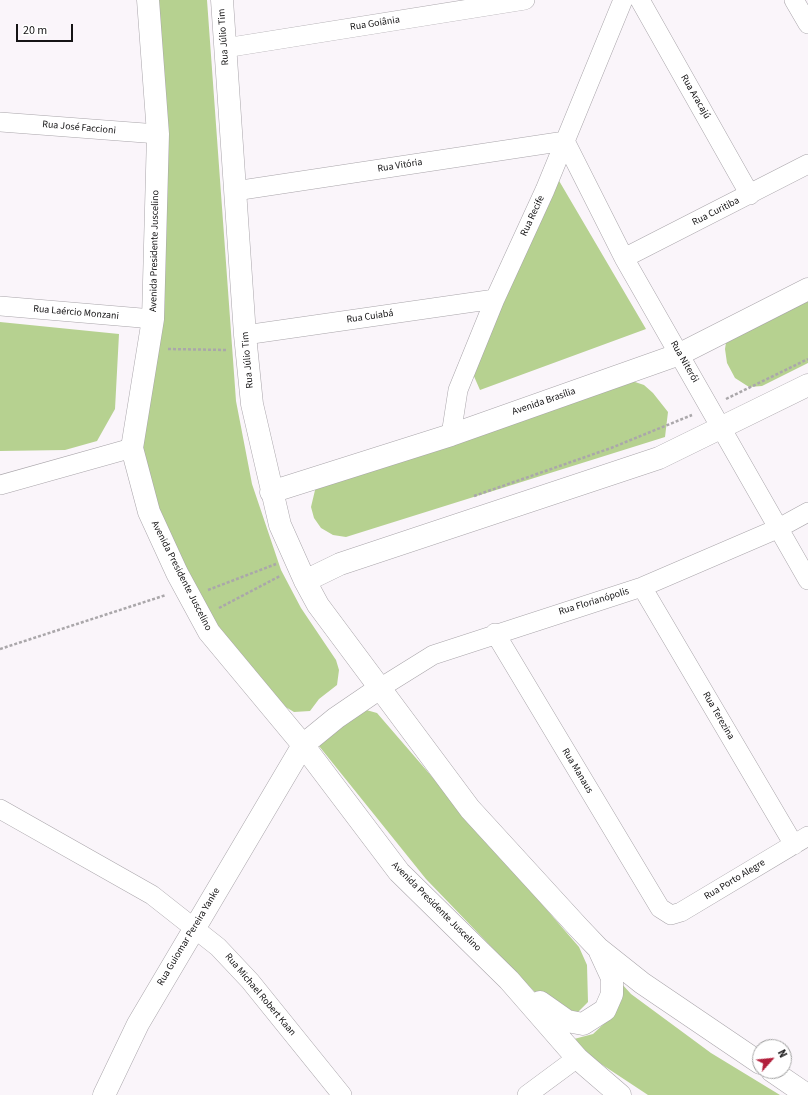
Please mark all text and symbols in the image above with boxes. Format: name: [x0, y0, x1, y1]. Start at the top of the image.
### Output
street label: Rua Júlio Tim: [216, 8, 232, 66]
street label: Rua Goiânia: [349, 14, 401, 34]
scale bar: [18, 16, 75, 42]
text: 20 m: [23, 22, 47, 39]
street label: Rua Aracajú: [677, 73, 713, 121]
street label: Rua José Faccioni: [42, 119, 116, 137]
street label: Rua Vitória: [377, 157, 423, 175]
street label: Avenida Presidente Juscelino: [148, 190, 162, 312]
street label: Rua Recife: [518, 194, 548, 238]
street label: Rua Curitiba: [690, 195, 742, 229]
street label: Rua Laércio Monzani: [33, 303, 119, 323]
street label: Rua Cuiabá: [346, 308, 394, 326]
street label: Rua Júlio Tim: [240, 331, 256, 389]
street label: Rua Niterói: [667, 339, 701, 385]
street label: Avenida Brasília: [511, 386, 577, 418]
street label: Avenida Presidente Juscelino: [148, 519, 214, 633]
street label: Rua Florianópolis: [557, 586, 631, 618]
street label: Rua Terezina: [699, 690, 737, 742]
street label: Rua Manaus: [559, 746, 595, 796]
street label: Rua Porto Alegre: [702, 857, 768, 903]
street label: Avenida Presidente Juscelino: [389, 860, 483, 954]
street label: Rua Guiomar Pereira Yanke: [155, 886, 223, 988]
street label: Rua Michael Robert Kaan: [222, 951, 298, 1039]
north arrow: [752, 1039, 792, 1079]
text: N: [774, 1047, 791, 1060]

